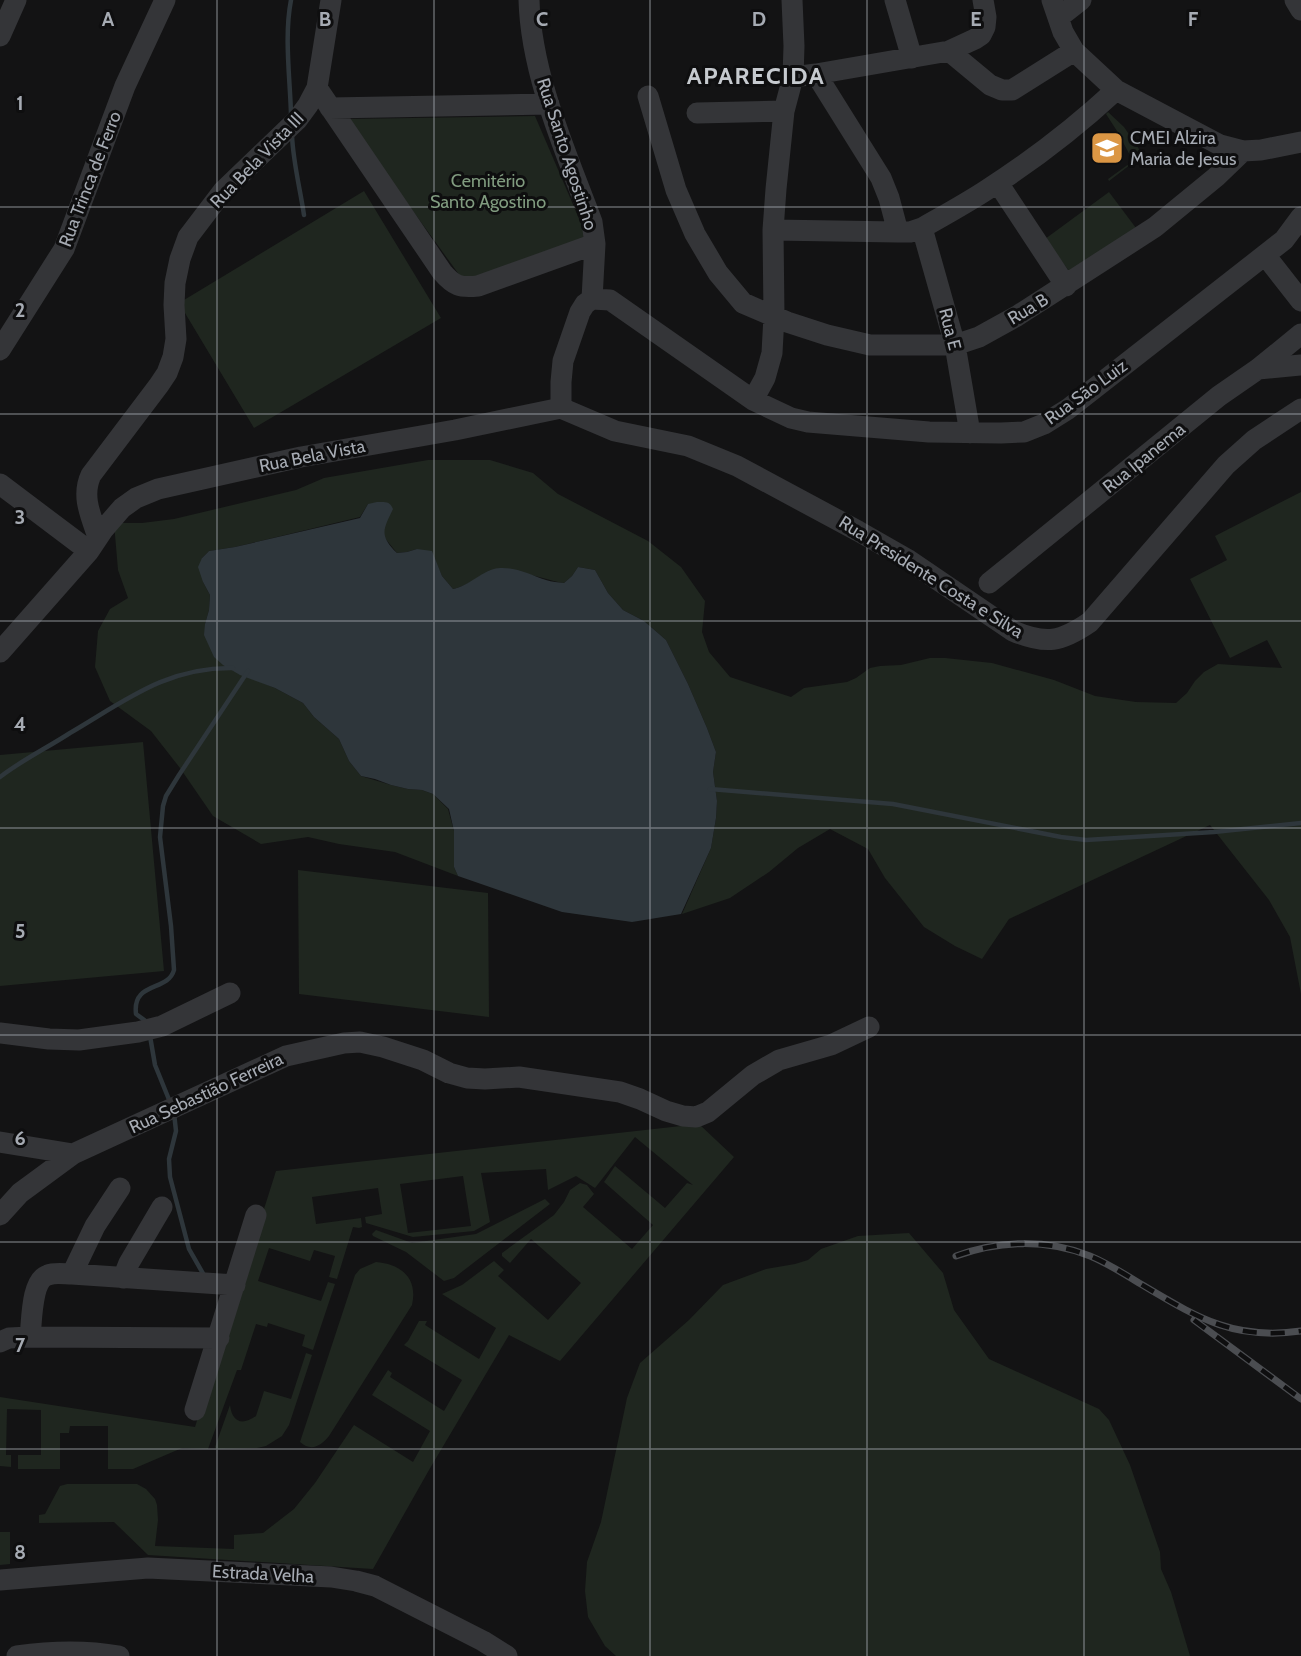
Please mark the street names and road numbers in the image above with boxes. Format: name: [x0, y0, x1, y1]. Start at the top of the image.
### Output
street label: Rua Santo Agostinho: [532, 75, 602, 233]
street label: Rua Bela Vista III: [206, 107, 308, 213]
street label: Rua Trinca de Ferro: [54, 108, 126, 250]
street label: Rua B: [1004, 288, 1053, 330]
street label: Rua E: [934, 306, 966, 352]
street label: Rua São Luiz: [1041, 354, 1132, 429]
street label: Rua Ipanema: [1098, 418, 1190, 498]
street label: Rua Bela Vista: [257, 435, 367, 477]
street label: Rua Presidente Costa e Silva: [835, 511, 1028, 643]
street label: Rua Sebastião Ferreira: [126, 1048, 287, 1138]
street label: Estrada Velha: [211, 1560, 315, 1588]

